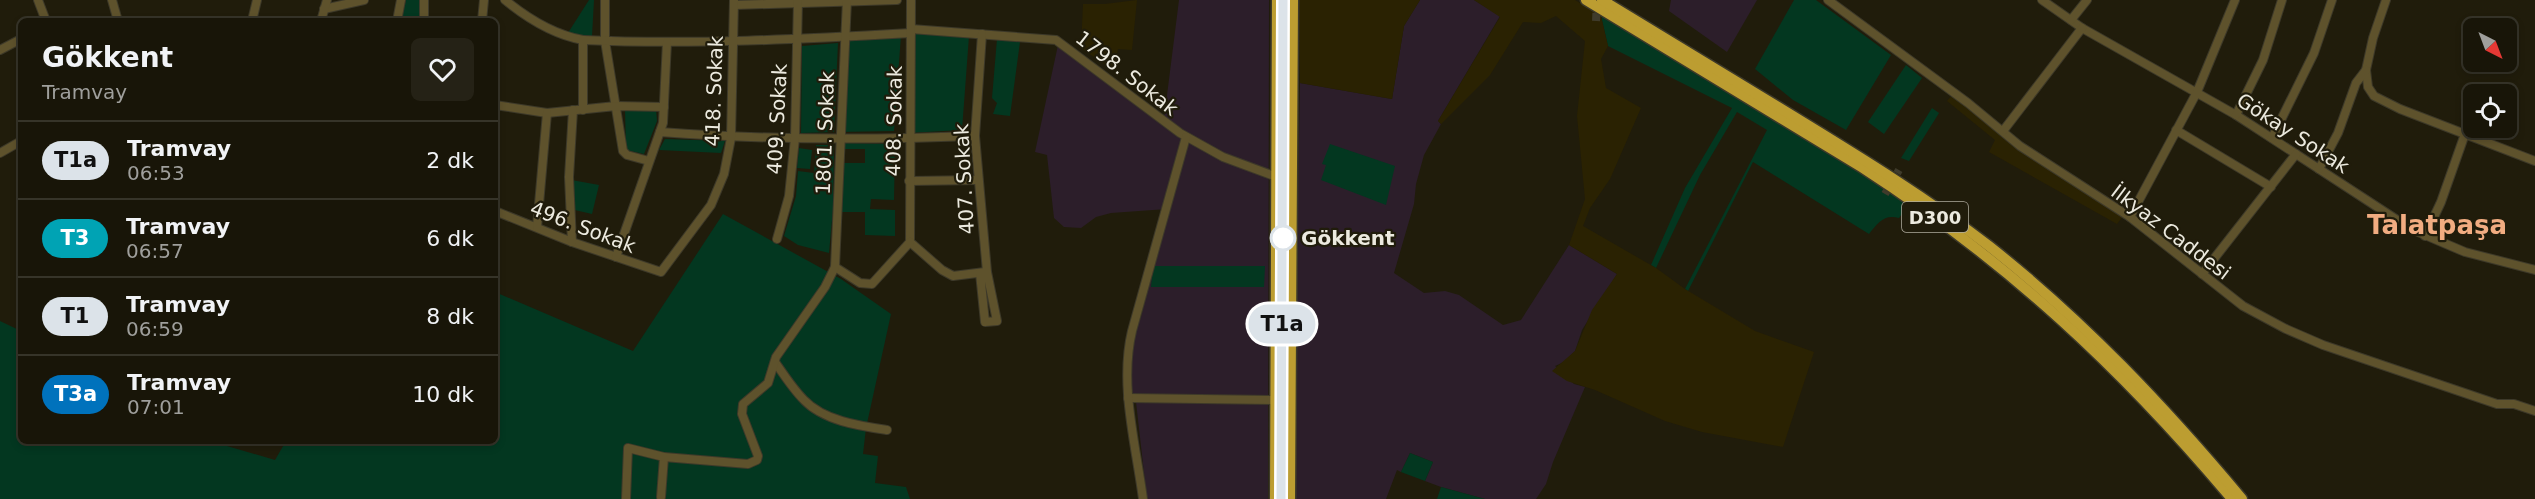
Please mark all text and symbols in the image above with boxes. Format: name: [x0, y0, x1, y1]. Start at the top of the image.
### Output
north arrow: [2463, 18, 2517, 72]
map controls: [2463, 18, 2517, 138]
street label: 1798. Sokak: [1071, 25, 1183, 121]
street label: 418. Sokak: [700, 35, 728, 147]
button: heart: [411, 38, 474, 101]
text: Gökkent: [42, 41, 173, 74]
street label: 409. Sokak: [762, 63, 792, 175]
street label: 408. Sokak: [881, 65, 907, 177]
street label: 1801. Sokak: [811, 70, 839, 195]
text: Tramvay: [42, 80, 127, 104]
button: locate: [2463, 84, 2517, 138]
street label: Gökay Sokak: [2232, 88, 2354, 179]
street label: 407. Sokak: [949, 123, 979, 235]
text: Tramvay: [127, 136, 231, 161]
text: T1a: [54, 148, 97, 172]
text: 2 dk: [426, 148, 474, 173]
text: 06:53: [127, 161, 185, 185]
street label: İlkyaz Caddesi: [2107, 179, 2235, 285]
street label: 496. Sokak: [527, 196, 639, 258]
road number: D300: [1902, 202, 1968, 232]
district label: Talatpaşa: [2367, 210, 2507, 240]
text: Tramvay: [126, 214, 230, 239]
marker: Gökkent: [1270, 225, 1296, 251]
text: T3: [61, 226, 89, 250]
text: 6 dk: [426, 226, 474, 251]
place label: Gökkent: [1301, 226, 1395, 250]
text: 06:57: [126, 239, 184, 263]
text: Tramvay: [126, 292, 230, 317]
text: T1: [61, 304, 89, 328]
text: 8 dk: [426, 304, 474, 329]
line badge: T1a: [1248, 304, 1316, 344]
text: T1a: [1260, 312, 1304, 336]
text: 06:59: [126, 317, 184, 341]
text: Tramvay: [127, 370, 231, 395]
text: T3a: [54, 382, 97, 406]
text: 10 dk: [412, 382, 474, 407]
text: 07:01: [127, 395, 185, 419]

